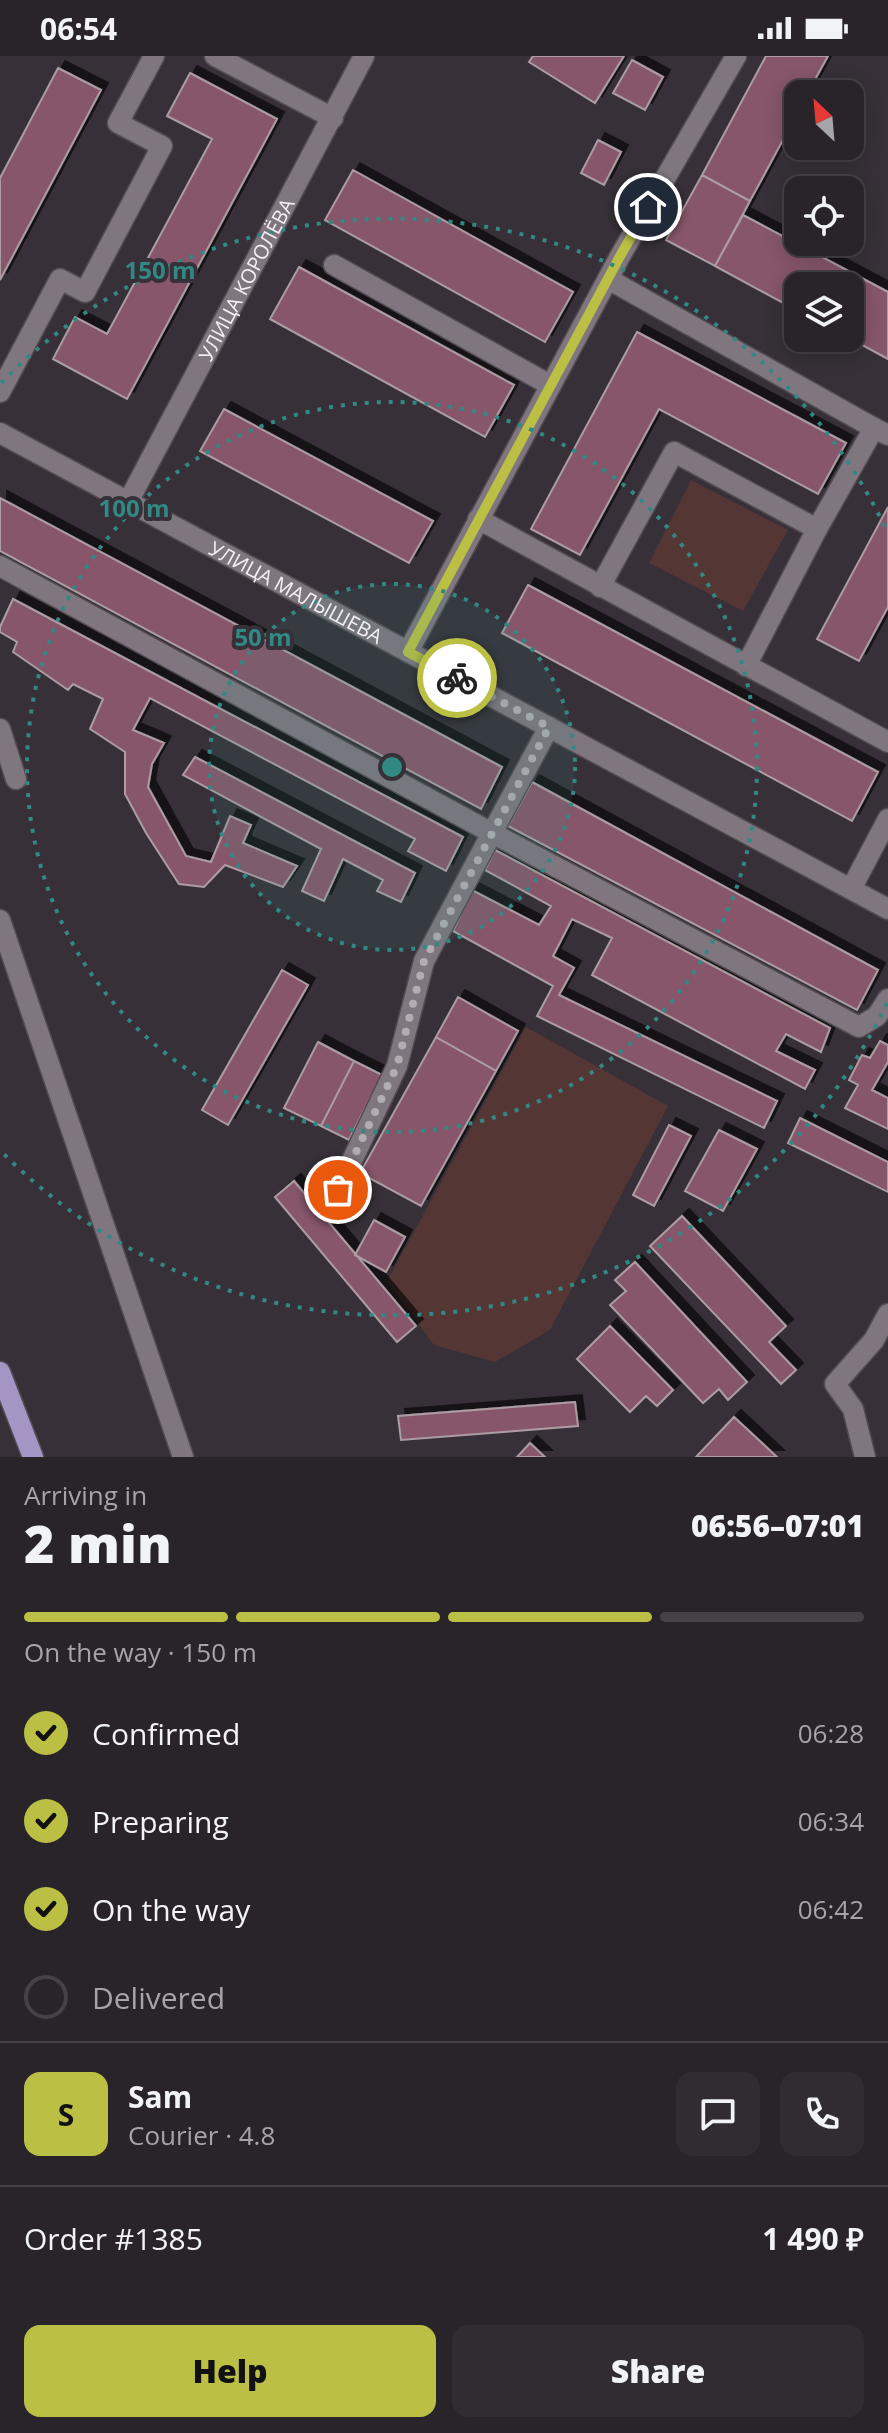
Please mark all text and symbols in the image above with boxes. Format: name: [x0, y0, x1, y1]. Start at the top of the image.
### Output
text: 06:54: [40, 8, 117, 49]
north arrow: [784, 80, 864, 160]
map controls: [784, 80, 864, 352]
pin: [614, 173, 682, 241]
button: locate: [784, 176, 864, 256]
icon: home: [626, 185, 670, 229]
street label: УЛИЦА КОРОЛЁВА: [192, 193, 300, 365]
text: 150 m: [125, 253, 195, 286]
button: layers: [784, 272, 864, 352]
text: 100 m: [99, 491, 169, 524]
street label: УЛИЦА МАЛЫШЕВА: [205, 534, 388, 649]
text: 50 m: [234, 620, 292, 653]
courier: [417, 638, 497, 718]
icon: bike: [435, 656, 479, 700]
centre of rings: [378, 753, 406, 781]
pin: [304, 1156, 372, 1224]
icon: bag: [316, 1168, 360, 1212]
text: Arriving in: [24, 1477, 147, 1513]
text: 06:56–07:01: [691, 1505, 864, 1546]
text: 2 min: [24, 1507, 172, 1578]
text: On the way · 150 m: [24, 1634, 257, 1670]
icon: check: [24, 1711, 68, 1755]
text: Confirmed: [92, 1713, 240, 1754]
text: 06:28: [798, 1715, 864, 1751]
icon: check: [24, 1799, 68, 1843]
text: Preparing: [92, 1801, 229, 1842]
text: 06:34: [798, 1803, 864, 1839]
icon: check: [24, 1887, 68, 1931]
text: On the way: [92, 1889, 250, 1930]
text: 06:42: [798, 1891, 864, 1927]
text: Delivered: [92, 1977, 225, 2018]
button: chat: [676, 2072, 760, 2156]
button: phone: [780, 2072, 864, 2156]
text: Sam: [128, 2076, 192, 2117]
text: S: [58, 2094, 74, 2135]
text: Courier · 4.8: [128, 2117, 275, 2153]
text: Order #1385: [24, 2218, 203, 2259]
text: 1 490 ₽: [762, 2218, 864, 2259]
button: Help: [24, 2325, 436, 2417]
button: Share: [452, 2325, 864, 2417]

